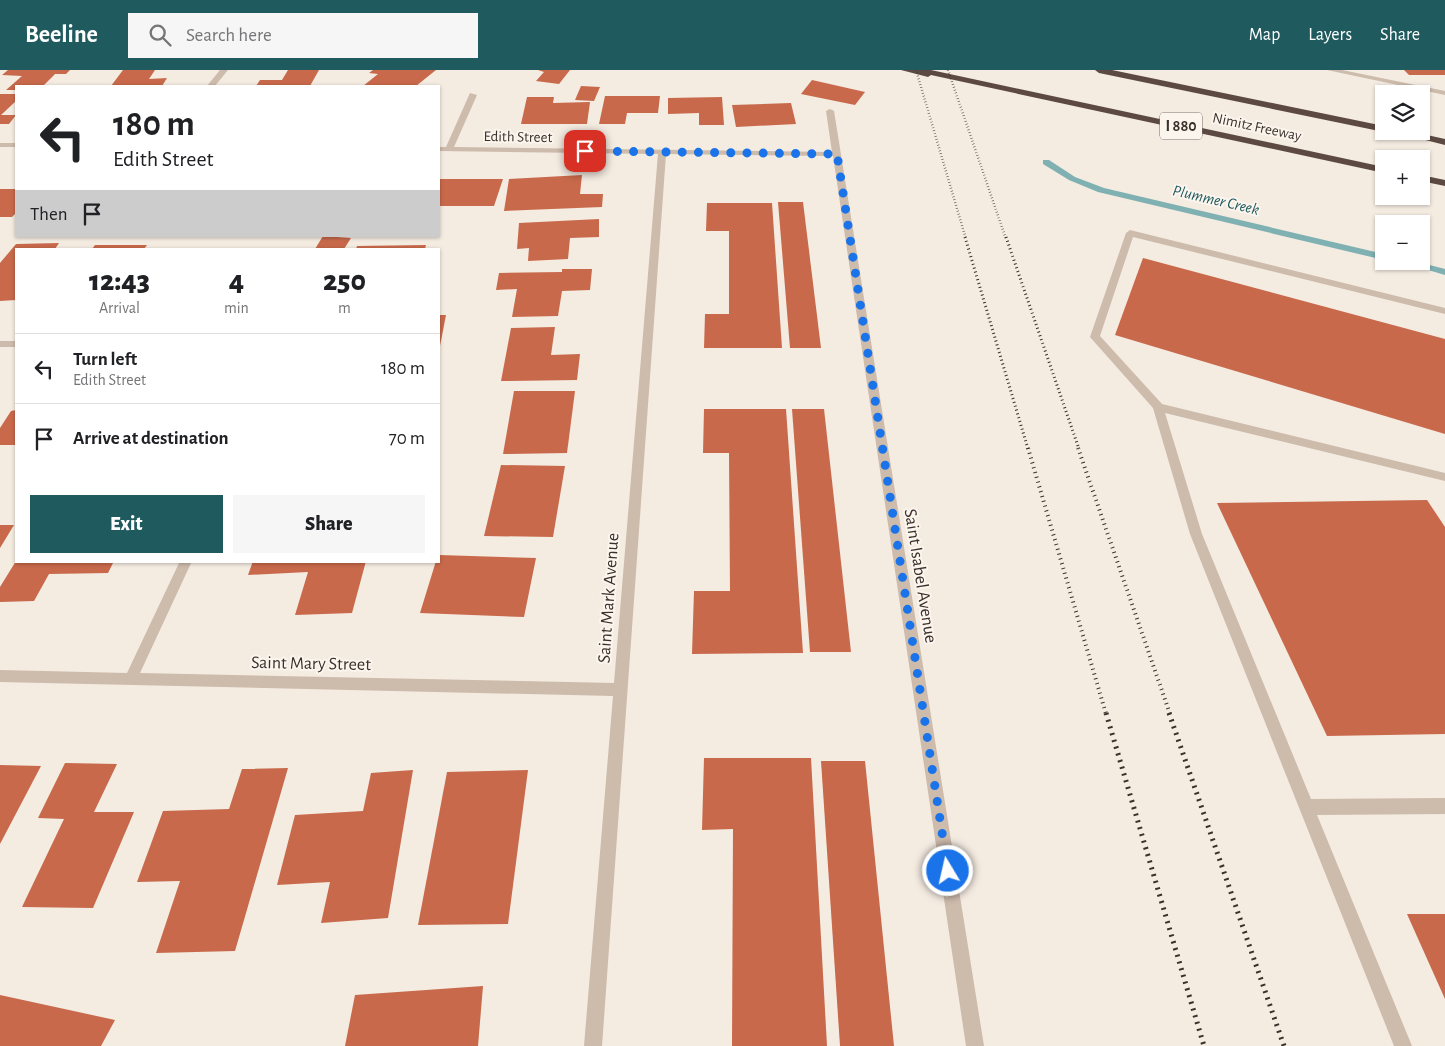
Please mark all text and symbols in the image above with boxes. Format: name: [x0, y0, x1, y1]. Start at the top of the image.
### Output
search box: [128, 13, 478, 58]
icon: search: [146, 21, 174, 49]
text: Beeline: [25, 23, 98, 47]
text: Search here: [186, 26, 272, 45]
text: Map: [1249, 26, 1280, 44]
text: Layers: [1308, 26, 1352, 44]
text: Share: [1380, 26, 1420, 44]
map controls: [1375, 85, 1430, 270]
button: layers: [1375, 85, 1430, 140]
icon: left: [30, 105, 95, 170]
text: 180 m: [113, 107, 195, 142]
street label: Nimitz Freeway: [1211, 110, 1303, 144]
road number: I 880: [1160, 112, 1202, 140]
street label: Edith Street: [484, 129, 553, 145]
pin: [564, 130, 606, 172]
icon: arrive: [571, 137, 599, 165]
text: Edith Street: [113, 148, 214, 170]
button: +: [1375, 150, 1430, 205]
water label: Plummer Creek: [1171, 182, 1261, 218]
icon: arrive: [78, 200, 106, 228]
text: Then: [30, 205, 68, 224]
button: −: [1375, 215, 1430, 270]
text: 12:43: [89, 266, 150, 296]
text: 4: [229, 266, 244, 296]
text: 250: [323, 266, 366, 296]
text: Arrival: [99, 300, 140, 316]
text: min: [224, 300, 249, 316]
text: m: [338, 300, 351, 316]
text: Turn left: [73, 350, 137, 369]
icon: left: [30, 355, 58, 383]
text: 180 m: [381, 359, 425, 378]
text: Edith Street: [73, 372, 146, 388]
icon: arrive: [30, 425, 58, 453]
text: Arrive at destination: [73, 429, 229, 448]
text: 70 m: [389, 429, 425, 448]
button: Exit: [30, 495, 223, 553]
button: Share: [233, 495, 425, 553]
street label: Saint Isabel Avenue: [900, 508, 940, 644]
street label: Saint Mark Avenue: [595, 532, 623, 664]
street label: Saint Mary Street: [251, 654, 371, 674]
position arrow: [921, 844, 973, 896]

